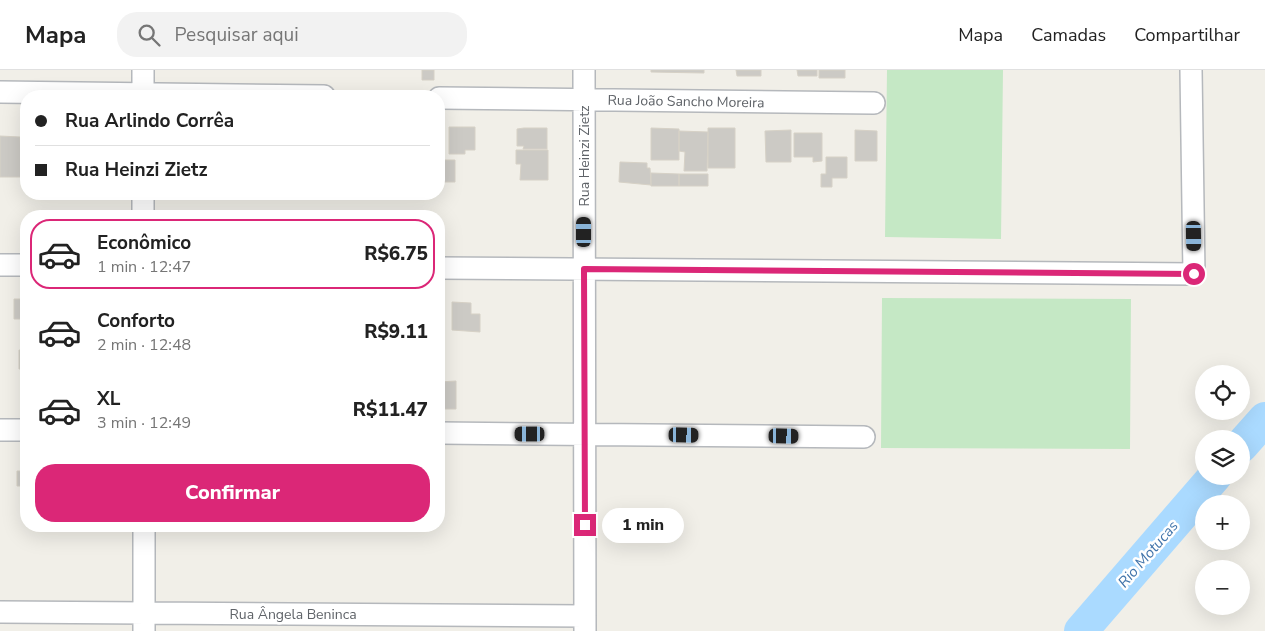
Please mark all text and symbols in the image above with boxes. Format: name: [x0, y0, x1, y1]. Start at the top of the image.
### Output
search box: [117, 12, 467, 57]
text: Mapa: [25, 19, 87, 51]
icon: search: [135, 21, 163, 49]
text: Pesquisar aqui: [175, 22, 299, 48]
text: Mapa: [958, 23, 1003, 47]
text: Camadas: [1031, 23, 1106, 47]
text: Compartilhar: [1134, 23, 1240, 47]
street label: Rua João Sancho Moreira: [607, 91, 765, 112]
street label: Rua Heinzi Zietz: [575, 105, 594, 207]
text: Rua Arlindo Corrêa: [65, 108, 234, 134]
text: Rua Heinzi Zietz: [65, 157, 207, 183]
car: [576, 217, 591, 247]
car: [1186, 221, 1201, 251]
text: Econômico: [97, 230, 191, 256]
icon: car: [37, 232, 82, 277]
text: R$6.75: [364, 241, 428, 267]
text: 1 min · 12:47: [97, 256, 191, 278]
route start: [1183, 263, 1205, 285]
text: Conforto: [97, 308, 175, 334]
icon: car: [37, 310, 82, 355]
text: R$9.11: [364, 319, 428, 345]
text: 2 min · 12:48: [97, 334, 191, 356]
map controls: [1195, 365, 1250, 615]
button: locate: [1195, 365, 1250, 420]
text: XL: [97, 386, 120, 412]
icon: car: [37, 388, 82, 433]
text: R$11.47: [353, 397, 428, 423]
text: 3 min · 12:49: [97, 412, 191, 434]
car: [515, 427, 545, 442]
car: [668, 427, 699, 443]
car: [768, 428, 799, 444]
button: layers: [1195, 430, 1250, 485]
button: Confirmar: [35, 464, 430, 522]
button: +: [1195, 495, 1250, 550]
callout: 1 min: [602, 508, 685, 542]
route end: [574, 514, 596, 536]
text: 1 min: [622, 514, 664, 536]
water label: Rio Motucas: [1113, 516, 1183, 592]
button: −: [1195, 560, 1250, 615]
street label: Rua Ângela Beninca: [229, 605, 357, 624]

